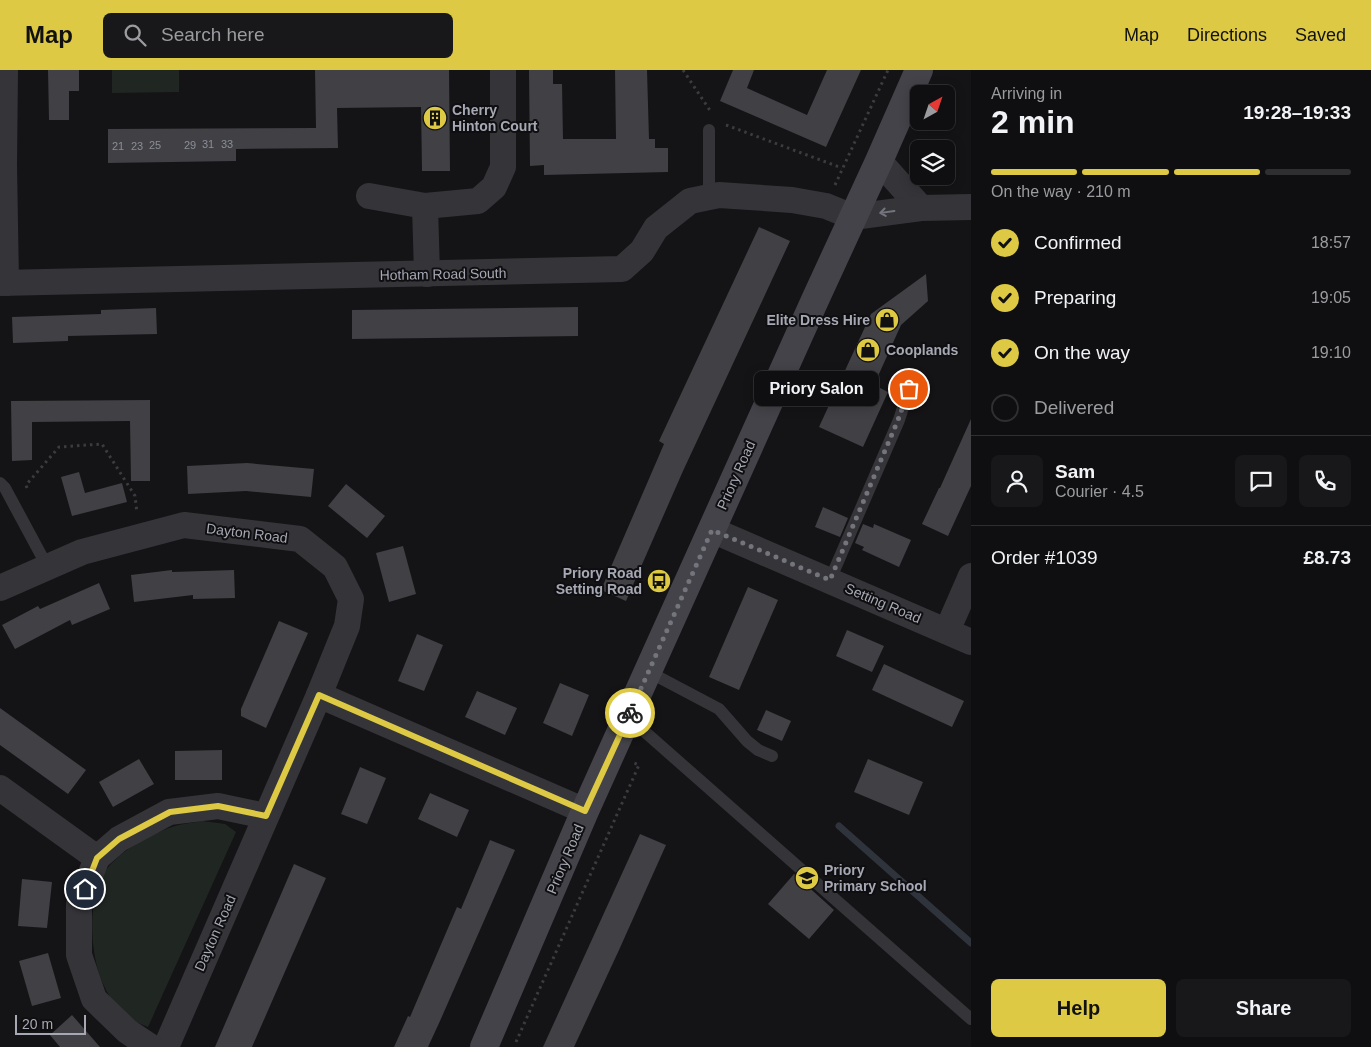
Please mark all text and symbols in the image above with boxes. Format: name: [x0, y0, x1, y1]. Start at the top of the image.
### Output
search box: [103, 13, 453, 58]
text: Map: [25, 21, 73, 48]
icon: search: [121, 21, 149, 49]
text: Search here: [161, 24, 265, 45]
text: Map: [1124, 25, 1159, 45]
text: Directions: [1187, 25, 1267, 45]
text: Saved: [1295, 25, 1346, 45]
north arrow: [910, 85, 955, 130]
map controls: [910, 85, 955, 185]
text: Arriving in: [991, 85, 1062, 102]
place label: Cherry Hinton Court: [452, 102, 538, 134]
text: 19:28–19:33: [1243, 102, 1351, 123]
text: 2 min: [991, 104, 1075, 140]
building icon: Cherry Hinton Court: [422, 105, 448, 131]
house number: 31: [202, 138, 214, 150]
house number: 33: [221, 138, 233, 150]
house number: 25: [149, 139, 161, 151]
house number: 29: [184, 139, 196, 151]
house number: 21: [112, 140, 124, 152]
house number: 23: [131, 140, 143, 152]
button: layers: [910, 140, 955, 185]
text: On the way · 210 m: [991, 183, 1131, 200]
one-way arrow: [879, 208, 895, 218]
icon: check: [991, 229, 1019, 257]
text: Confirmed: [1034, 232, 1122, 253]
text: 18:57: [1311, 234, 1351, 251]
street label: Hotham Road South: [379, 265, 507, 283]
icon: check: [991, 284, 1019, 312]
text: Preparing: [1034, 287, 1116, 308]
text: 19:05: [1311, 289, 1351, 306]
shop icon: Elite Dress Hire: [874, 307, 900, 333]
place label: Elite Dress Hire: [767, 312, 870, 328]
shop icon: Cooplands: [855, 337, 881, 363]
icon: check: [991, 339, 1019, 367]
place label: Cooplands: [886, 342, 959, 358]
text: On the way: [1034, 342, 1130, 363]
text: 19:10: [1311, 344, 1351, 361]
pin: [888, 368, 930, 410]
callout: Priory Salon: [754, 372, 879, 406]
icon: bag: [895, 375, 923, 403]
text: Priory Salon: [769, 380, 864, 397]
text: Delivered: [1034, 397, 1114, 418]
street label: Priory Road: [714, 438, 758, 512]
button: person: [991, 455, 1043, 507]
button: chat: [1235, 455, 1287, 507]
button: phone: [1299, 455, 1351, 507]
text: Sam: [1055, 461, 1095, 482]
text: Courier · 4.5: [1055, 483, 1144, 500]
street label: Dayton Road: [205, 520, 289, 546]
text: Order #1039: [991, 547, 1098, 568]
text: £8.73: [1303, 547, 1351, 568]
place label: Priory Road Setting Road: [556, 565, 642, 597]
bus stop icon: Priory Road Setting Road: [646, 568, 672, 594]
street label: Setting Road: [843, 580, 923, 626]
courier: [605, 688, 655, 738]
icon: bike: [616, 699, 644, 727]
street label: Priory Road: [543, 822, 587, 896]
place label: Priory Primary School: [824, 862, 927, 894]
school or university icon: Priory Primary School: [794, 865, 820, 891]
pin: [64, 868, 106, 910]
icon: home: [71, 875, 99, 903]
street label: Dayton Road: [191, 892, 239, 974]
button: Help: [991, 979, 1166, 1037]
button: Share: [1176, 979, 1351, 1037]
scale bar: [15, 1012, 86, 1035]
text: 20 m: [22, 1016, 53, 1032]

